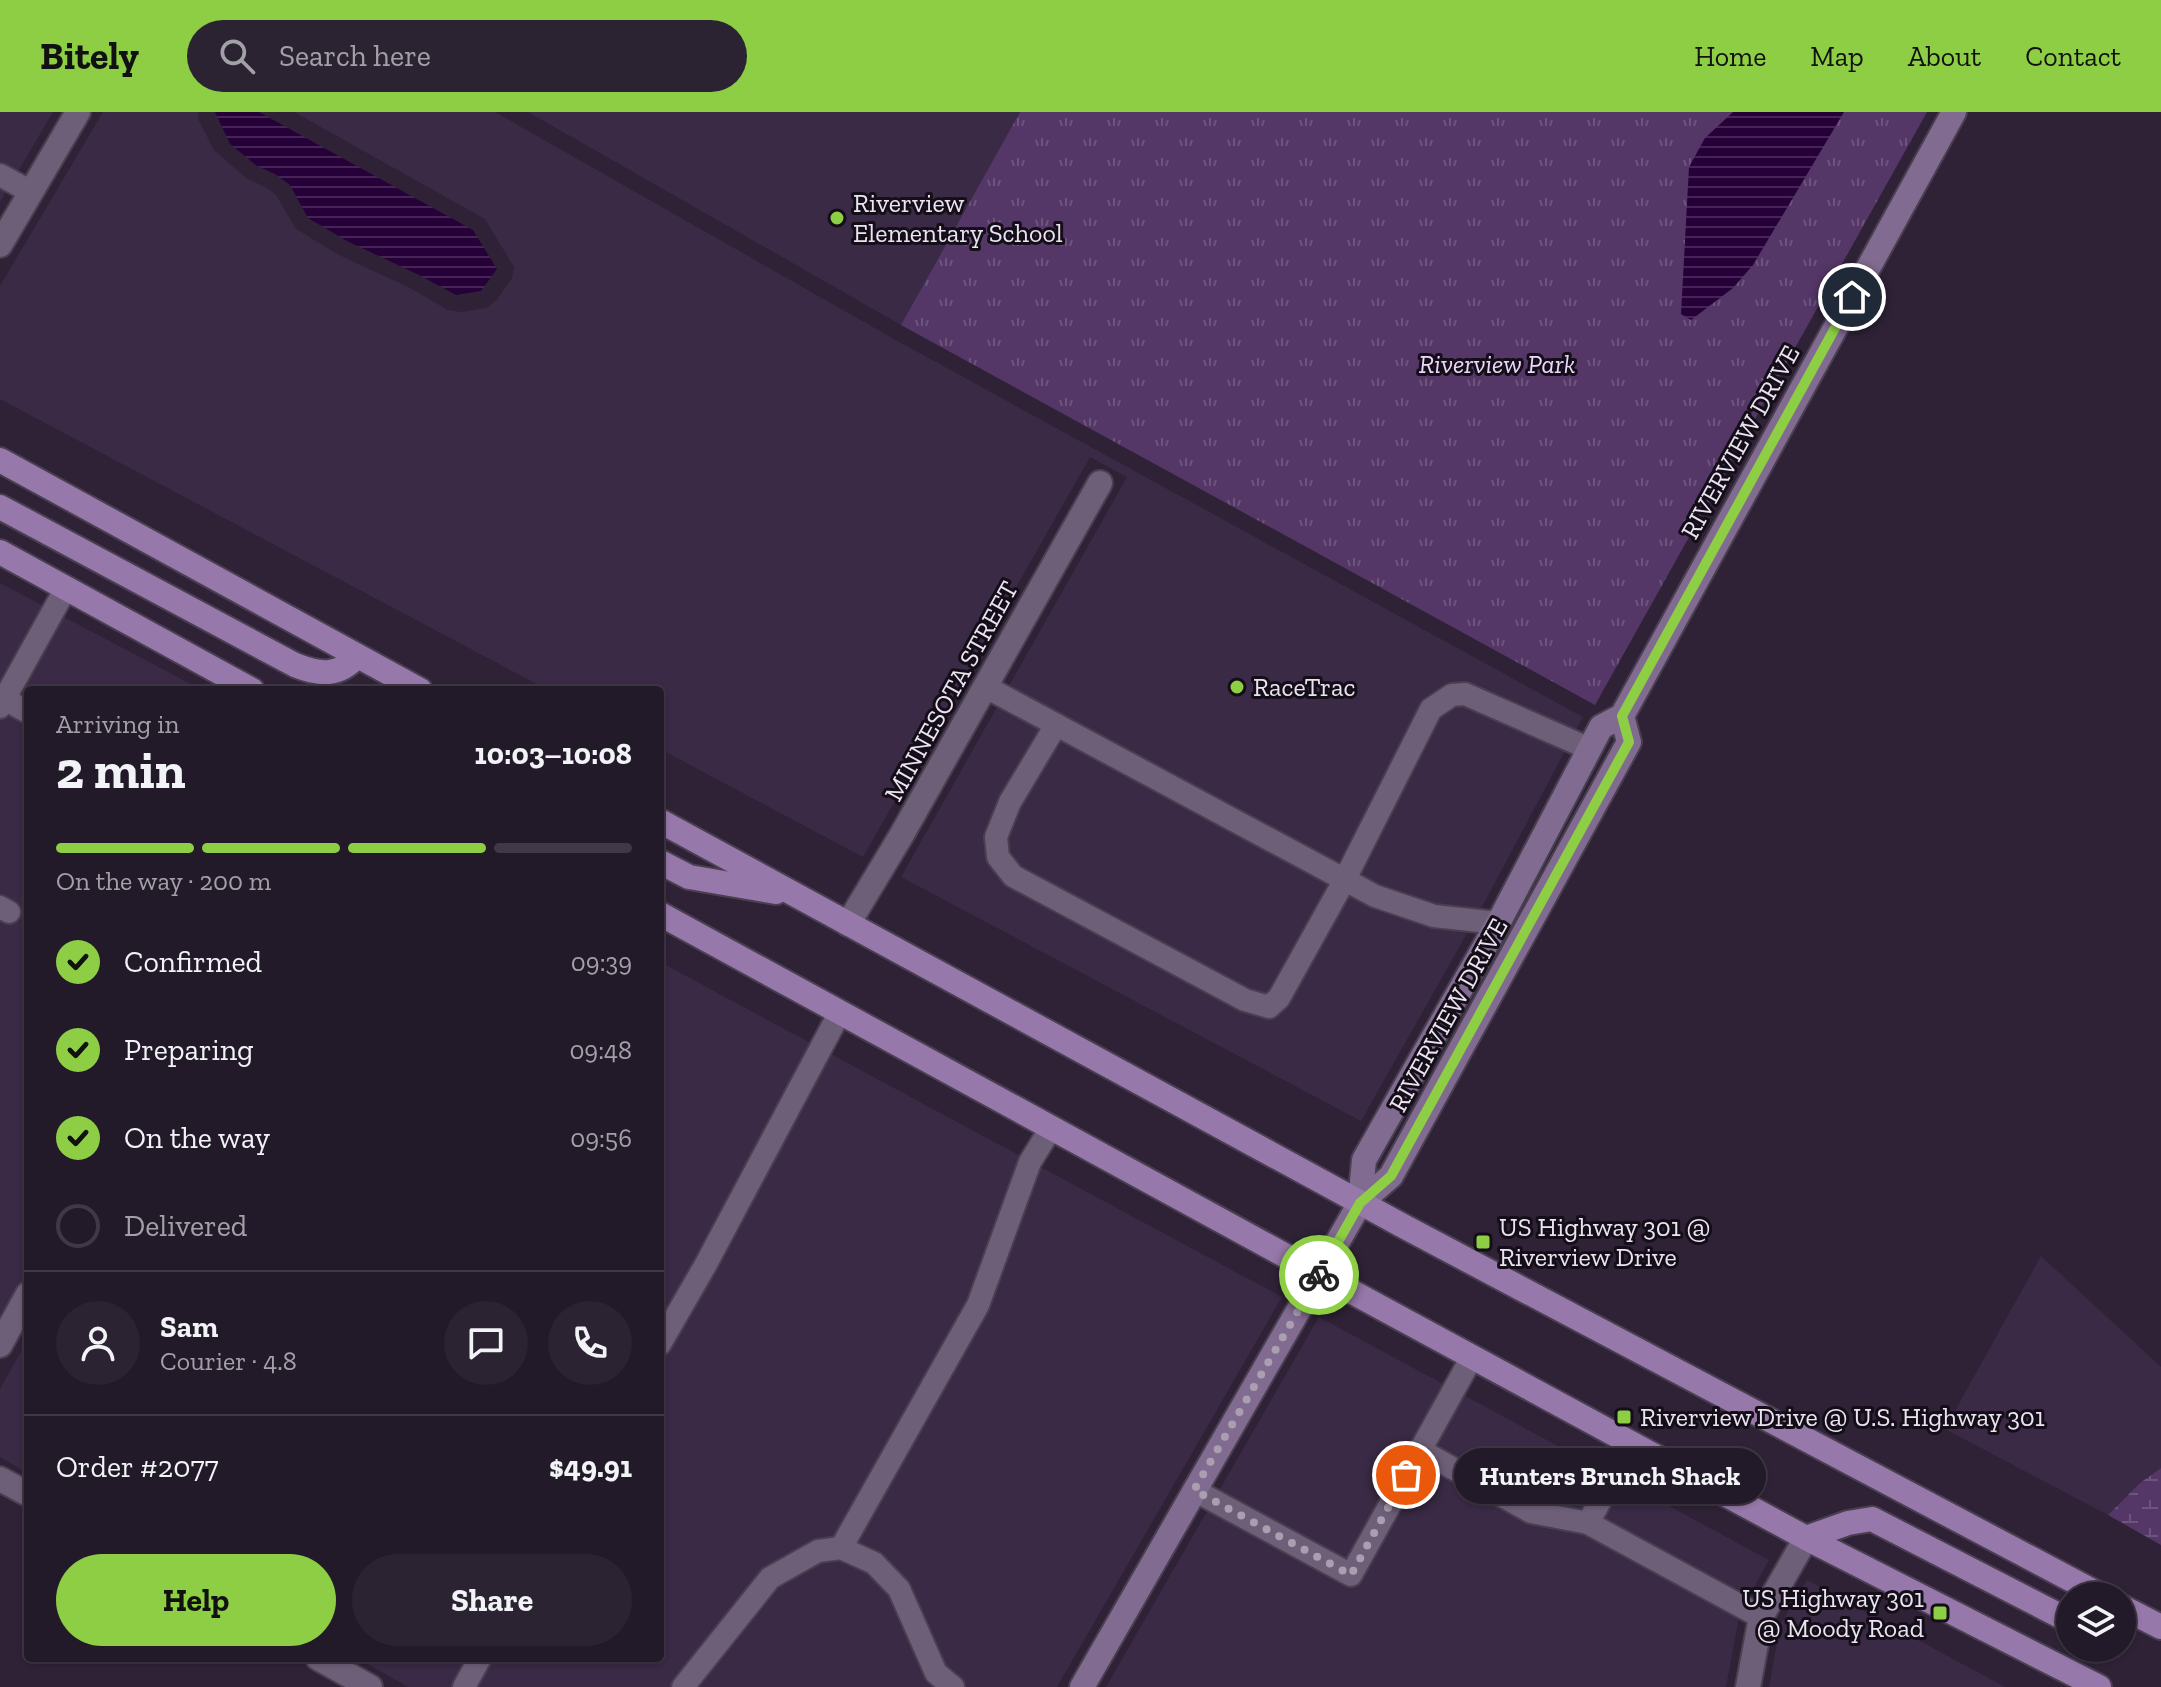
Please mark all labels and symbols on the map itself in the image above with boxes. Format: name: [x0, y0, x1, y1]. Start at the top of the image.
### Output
place label: Riverview Elementary School: [853, 187, 1063, 249]
marker: Riverview Elementary School: [828, 209, 846, 227]
pin: [1818, 263, 1886, 331]
street label: RIVERVIEW DRIVE: [1674, 340, 1806, 544]
park label: Riverview Park: [1419, 348, 1575, 380]
street label: MINNESOTA STREET: [877, 575, 1025, 807]
place label: RaceTrac: [1253, 671, 1356, 703]
marker: RaceTrac: [1228, 678, 1246, 696]
street label: RIVERVIEW DRIVE: [1382, 913, 1514, 1117]
place label: US Highway 301 @ Riverview Drive: [1499, 1211, 1710, 1273]
marker: US Highway 301 @ Riverview Drive: [1474, 1233, 1492, 1251]
courier: [1279, 1235, 1359, 1315]
place label: Riverview Drive @ U.S. Highway 301: [1640, 1401, 2045, 1433]
marker: Riverview Drive @ U.S. Highway 301: [1615, 1408, 1633, 1426]
pin: [1372, 1441, 1440, 1509]
callout: Hunters Brunch Shack: [1454, 1447, 1766, 1503]
place label: US Highway 301 @ Moody Road: [1742, 1582, 1924, 1644]
marker: US Highway 301 @ Moody Road: [1931, 1604, 1949, 1622]

